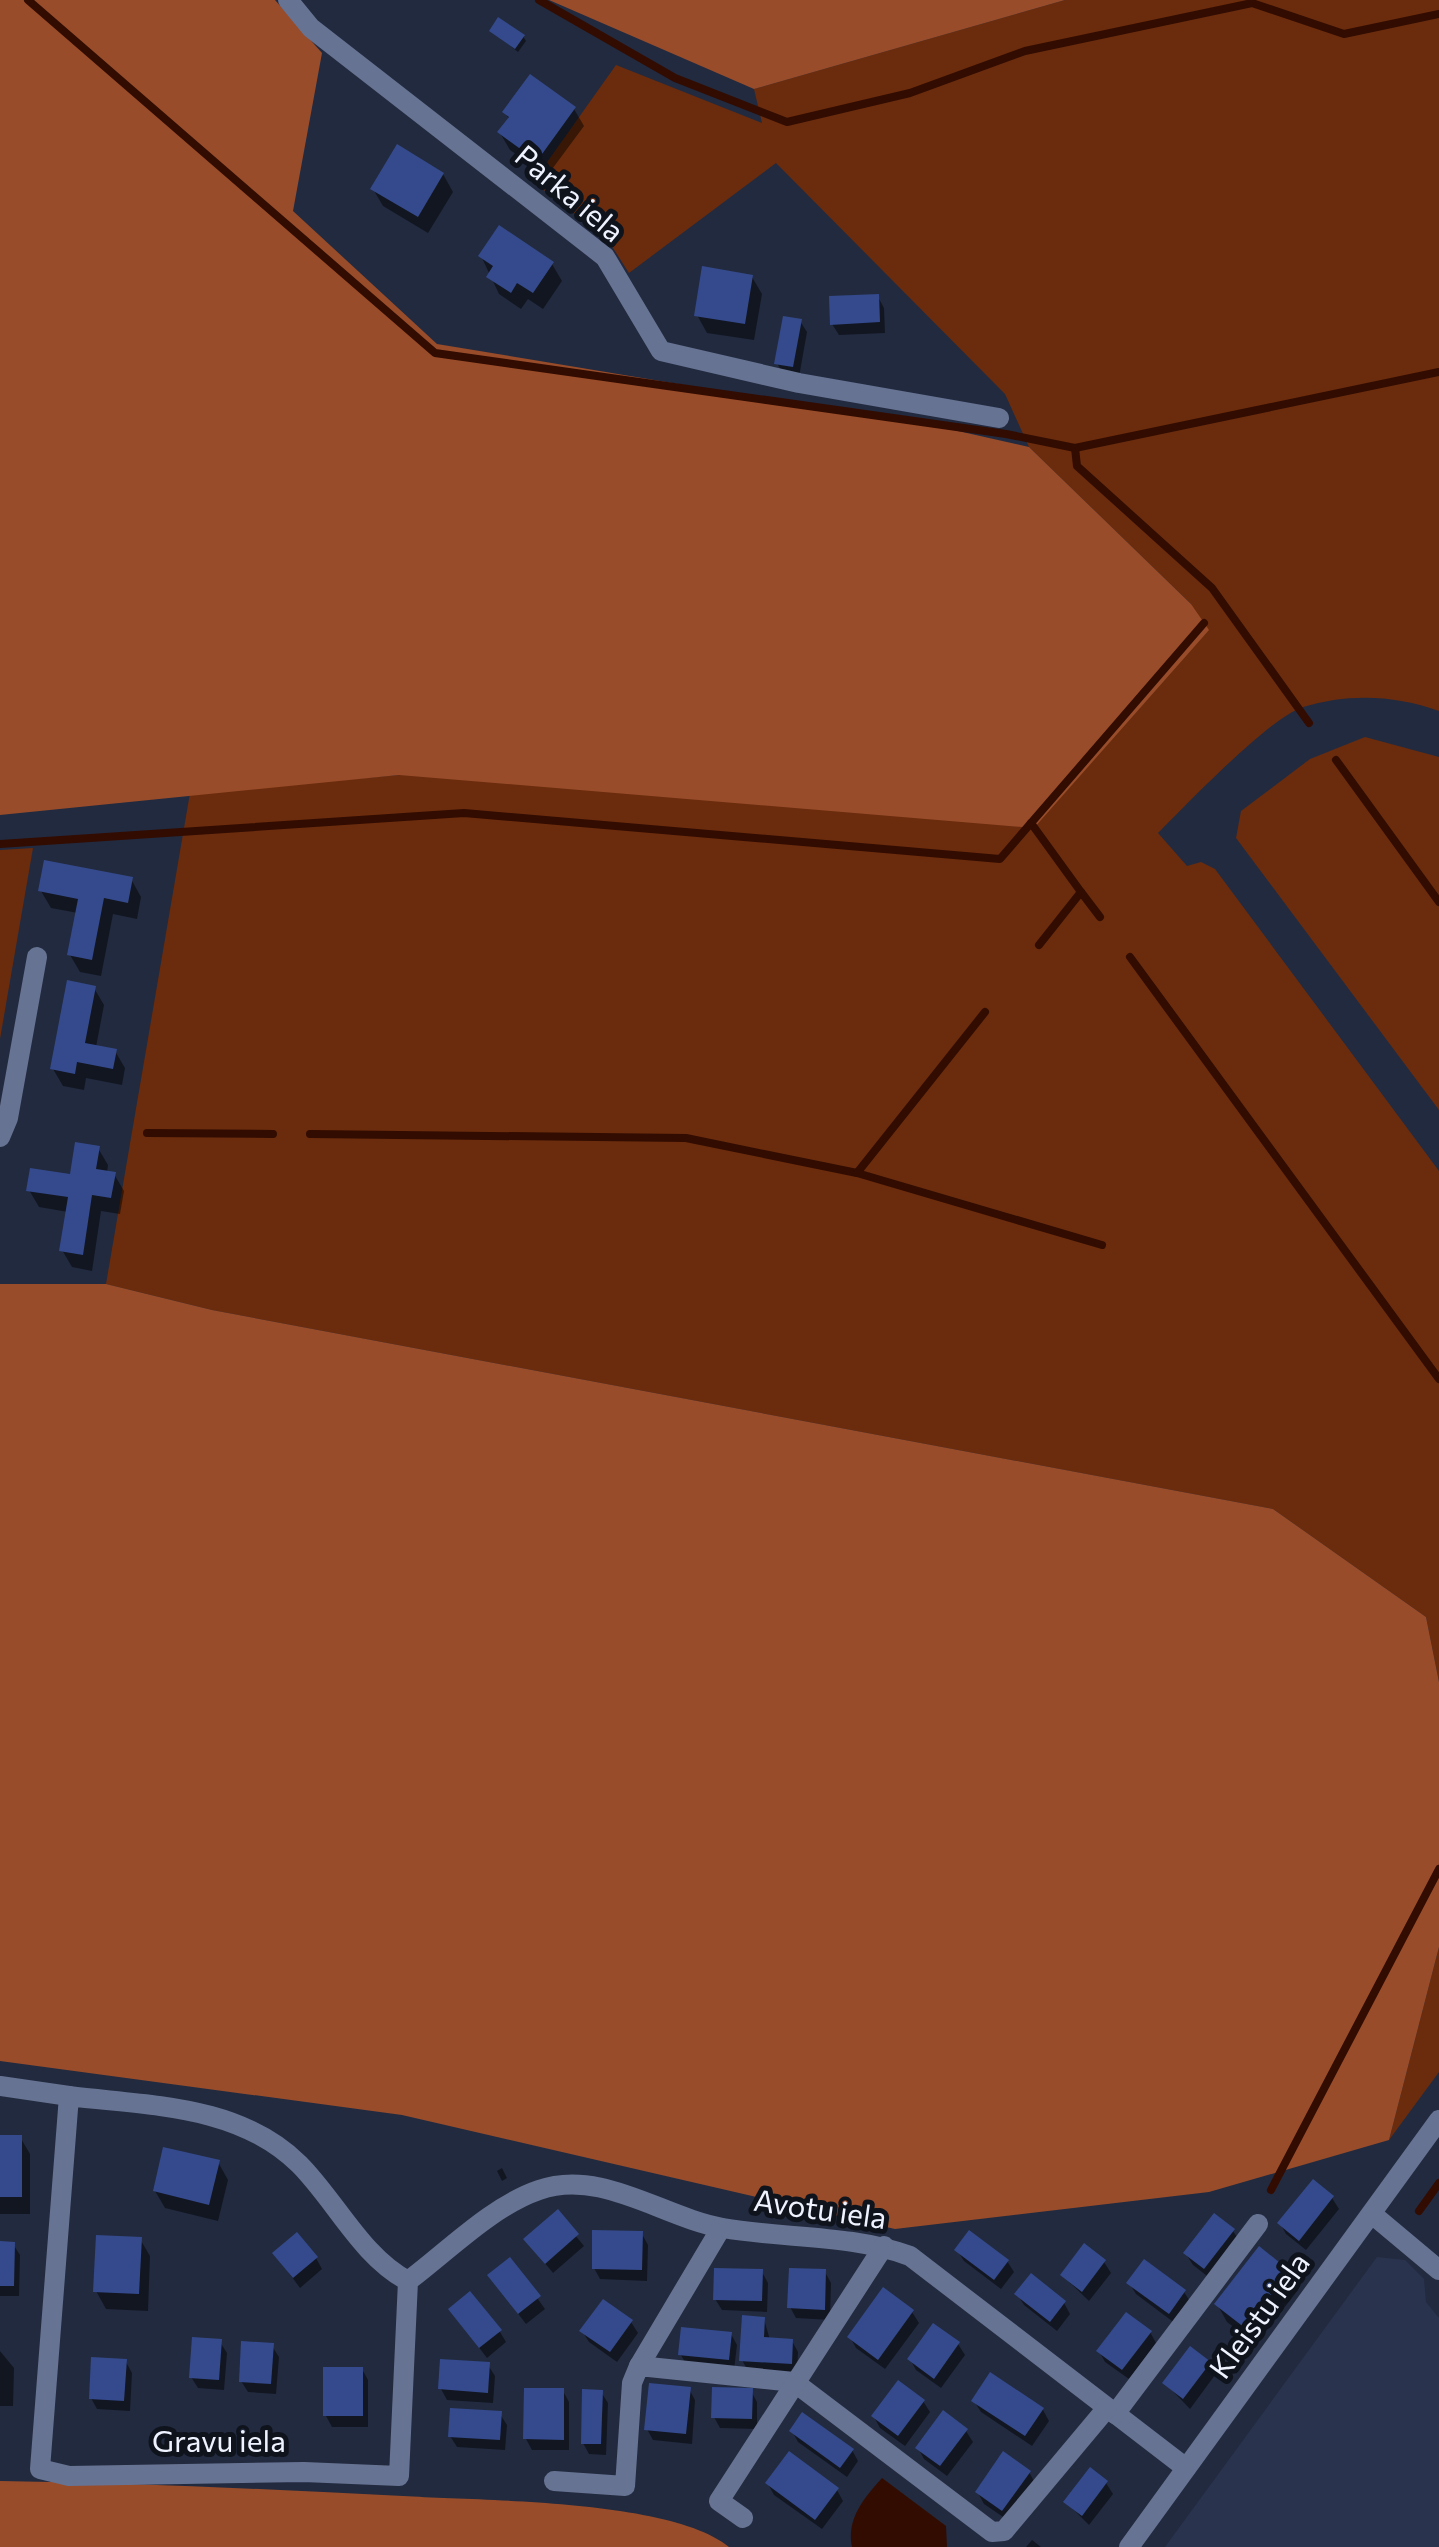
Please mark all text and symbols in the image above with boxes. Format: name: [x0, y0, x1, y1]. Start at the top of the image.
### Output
street label: Parka iela: [509, 136, 633, 248]
street label: Avotu iela: [752, 2180, 889, 2235]
street label: Kleistu iela: [1200, 2244, 1316, 2385]
street label: Gravu iela: [152, 2421, 286, 2458]

